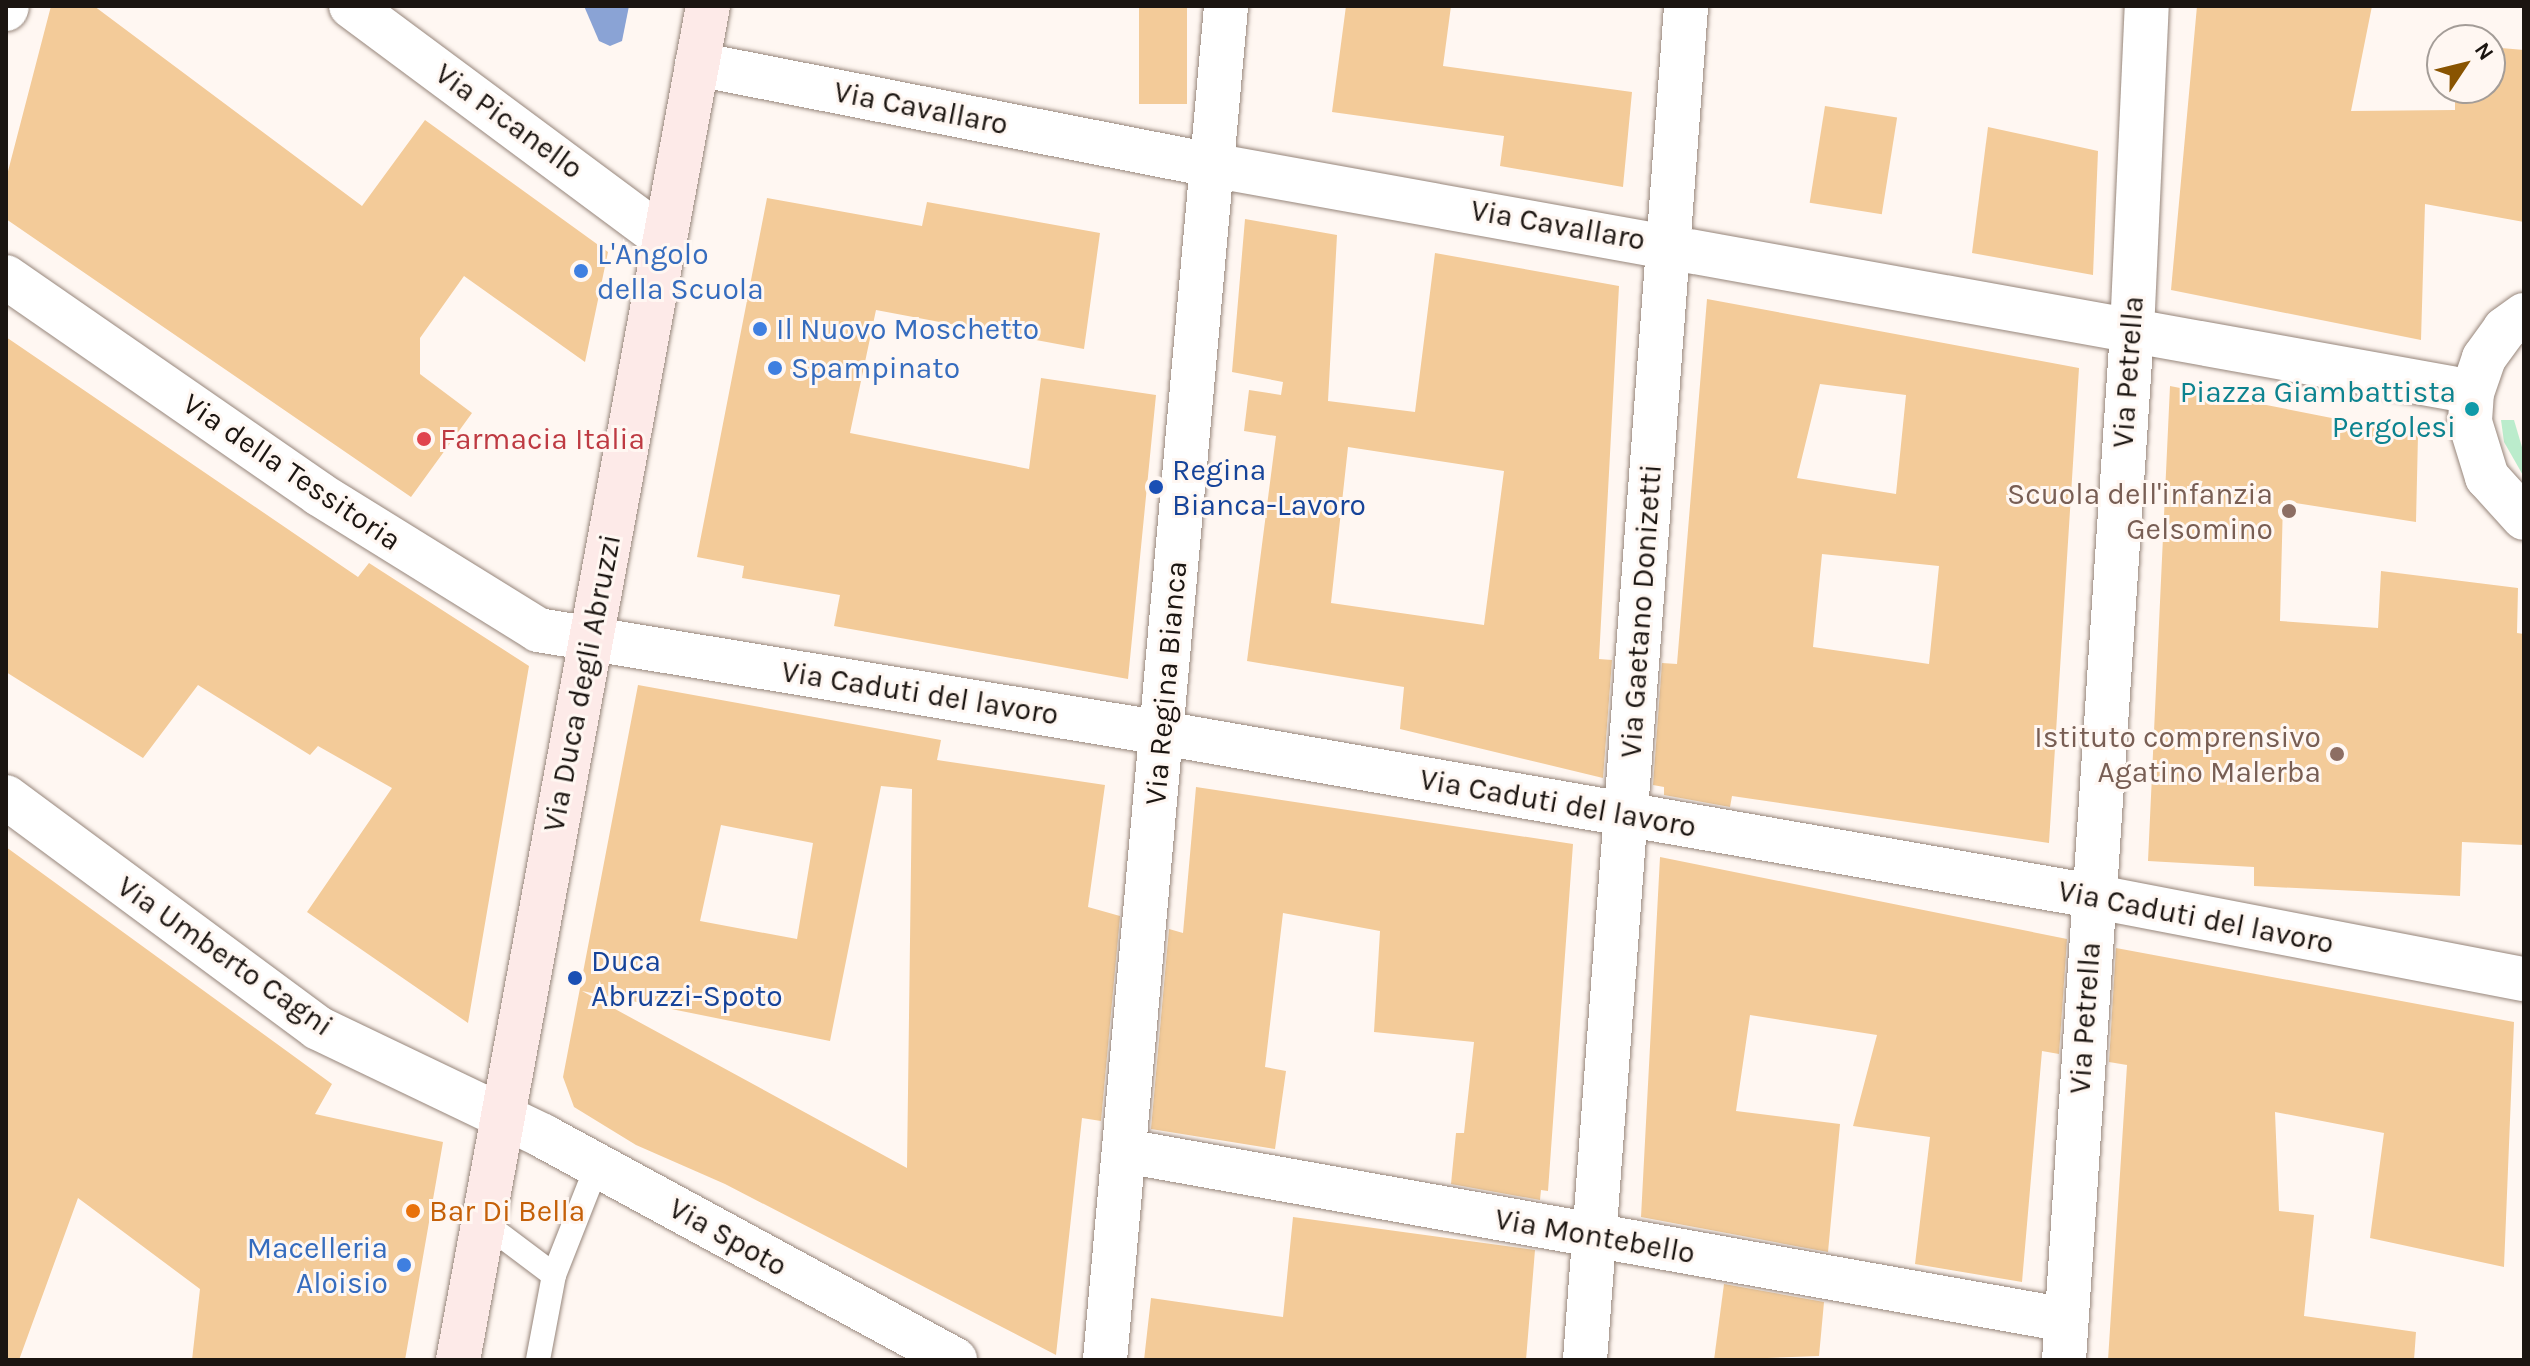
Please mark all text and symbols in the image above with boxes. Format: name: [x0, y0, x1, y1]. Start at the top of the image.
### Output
north arrow: [2426, 24, 2506, 104]
text: N: [2469, 37, 2499, 65]
street label: Via Picanello: [428, 55, 590, 187]
street label: Via Cavallaro: [831, 73, 1011, 143]
street label: Via Cavallaro: [1468, 192, 1648, 258]
place label: L'Angolo della Scuola: [597, 236, 764, 306]
marker: L'Angolo della Scuola: [572, 262, 590, 280]
street label: Via Petrella: [2105, 295, 2151, 449]
place label: Il Nuovo Moschetto: [776, 311, 1039, 347]
marker: Il Nuovo Moschetto: [751, 320, 769, 338]
place label: Spampinato: [791, 350, 960, 386]
marker: Spampinato: [766, 359, 784, 377]
place label: Piazza Giambattista Pergolesi: [2180, 374, 2456, 444]
street label: Via della Tessitoria: [176, 386, 408, 558]
marker: Piazza Giambattista Pergolesi: [2463, 400, 2481, 418]
place label: Farmacia Italia: [440, 421, 645, 457]
marker: Farmacia Italia: [415, 430, 433, 448]
place label: Regina Bianca-Lavoro: [1172, 452, 1366, 522]
street label: Via Gaetano Donizetti: [1613, 463, 1669, 759]
place label: Scuola dell'infanzia Gelsomino: [2007, 476, 2273, 546]
marker: Regina Bianca-Lavoro: [1147, 478, 1165, 496]
marker: Scuola dell'infanzia Gelsomino: [2280, 502, 2298, 520]
street label: Via Duca degli Abruzzi: [535, 531, 629, 835]
street label: Via Regina Bianca: [1137, 559, 1195, 807]
street label: Via Caduti del lavoro: [779, 653, 1061, 733]
place label: Istituto comprensivo Agatino Malerba: [2034, 719, 2321, 790]
marker: Istituto comprensivo Agatino Malerba: [2328, 745, 2346, 763]
street label: Via Caduti del lavoro: [1417, 761, 1699, 845]
street label: Via Umberto Cagni: [110, 868, 340, 1044]
street label: Via Caduti del lavoro: [2055, 873, 2337, 961]
street label: Via Petrella: [2062, 941, 2108, 1095]
place label: Duca Abruzzi-Spoto: [591, 943, 783, 1014]
marker: Duca Abruzzi-Spoto: [566, 969, 584, 987]
street label: Via Spoto: [663, 1190, 793, 1284]
place label: Bar Di Bella: [429, 1193, 585, 1229]
street label: Via Montebello: [1492, 1201, 1698, 1271]
marker: Bar Di Bella: [404, 1202, 422, 1220]
place label: Macelleria Aloisio: [247, 1230, 388, 1300]
marker: Macelleria Aloisio: [395, 1256, 413, 1274]

